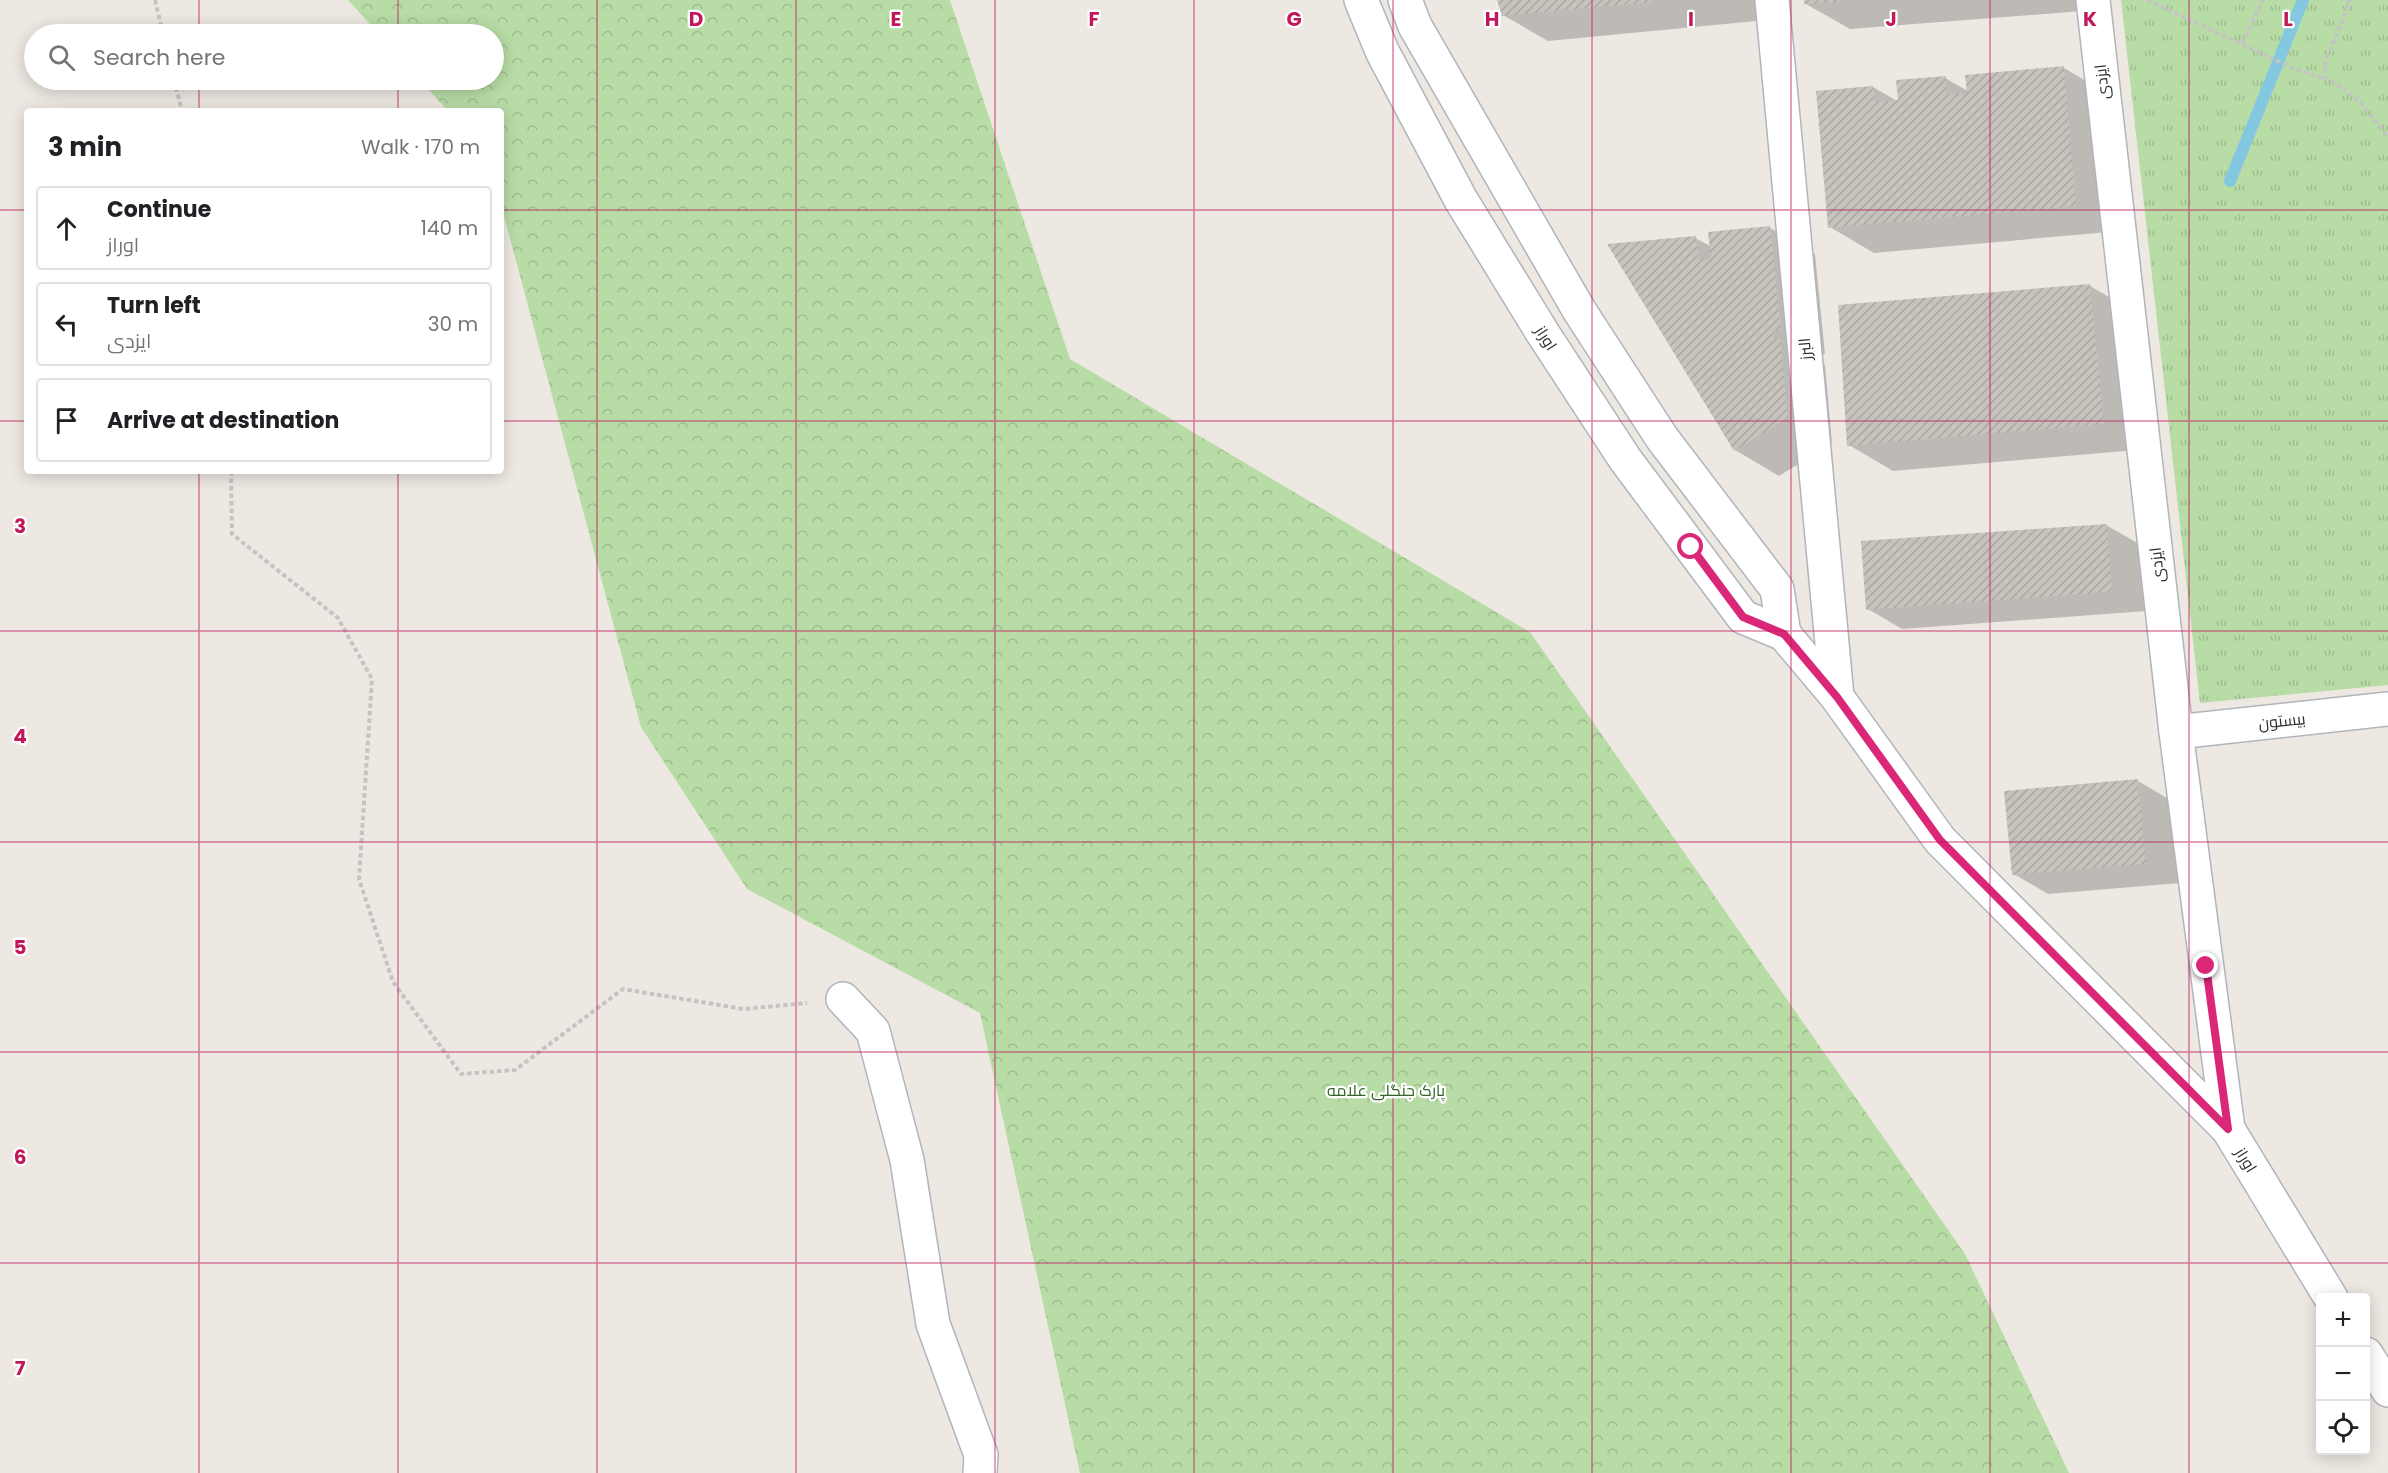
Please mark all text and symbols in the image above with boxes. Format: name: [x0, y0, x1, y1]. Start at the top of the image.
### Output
text: D: [689, 5, 703, 33]
text: E: [891, 5, 901, 33]
text: F: [1089, 5, 1100, 33]
text: G: [1286, 5, 1302, 33]
text: H: [1485, 5, 1499, 33]
text: I: [1688, 5, 1694, 33]
text: J: [1885, 5, 1897, 33]
text: K: [2083, 5, 2097, 33]
text: L: [2283, 5, 2293, 33]
search box: [24, 24, 504, 90]
icon: search: [45, 41, 78, 74]
text: Search here: [93, 42, 226, 73]
street label: ایزدی: [2089, 63, 2115, 101]
text: 3 min: [48, 129, 122, 165]
text: Walk · 170 m: [361, 133, 480, 161]
text: Continue: [107, 194, 211, 225]
icon: ahead: [50, 212, 83, 245]
text: 140 m: [421, 214, 478, 242]
text: اوراز: [107, 231, 139, 259]
text: Turn left: [107, 290, 201, 321]
icon: left: [50, 308, 83, 341]
text: 30 m: [428, 310, 478, 338]
street label: اوراز: [1529, 320, 1563, 355]
text: ایزدی: [107, 327, 151, 355]
street label: البرز: [1793, 337, 1818, 362]
icon: arrive: [50, 404, 83, 437]
text: Arrive at destination: [107, 405, 339, 436]
text: 3: [14, 512, 26, 540]
route start: [1677, 533, 1703, 559]
street label: ایزدی: [2144, 546, 2170, 584]
street label: بیستون: [2257, 707, 2307, 735]
text: 4: [13, 722, 27, 750]
text: 5: [14, 933, 27, 961]
route end: [2192, 952, 2218, 978]
park label: پارک جنگلی علامه: [1327, 1079, 1446, 1102]
street label: اوراز: [2229, 1142, 2263, 1177]
text: 6: [14, 1143, 26, 1171]
map controls: [2316, 1293, 2370, 1455]
button: +: [2316, 1293, 2370, 1347]
button: −: [2316, 1347, 2370, 1401]
text: 7: [15, 1354, 26, 1382]
button: locate: [2316, 1401, 2370, 1455]

